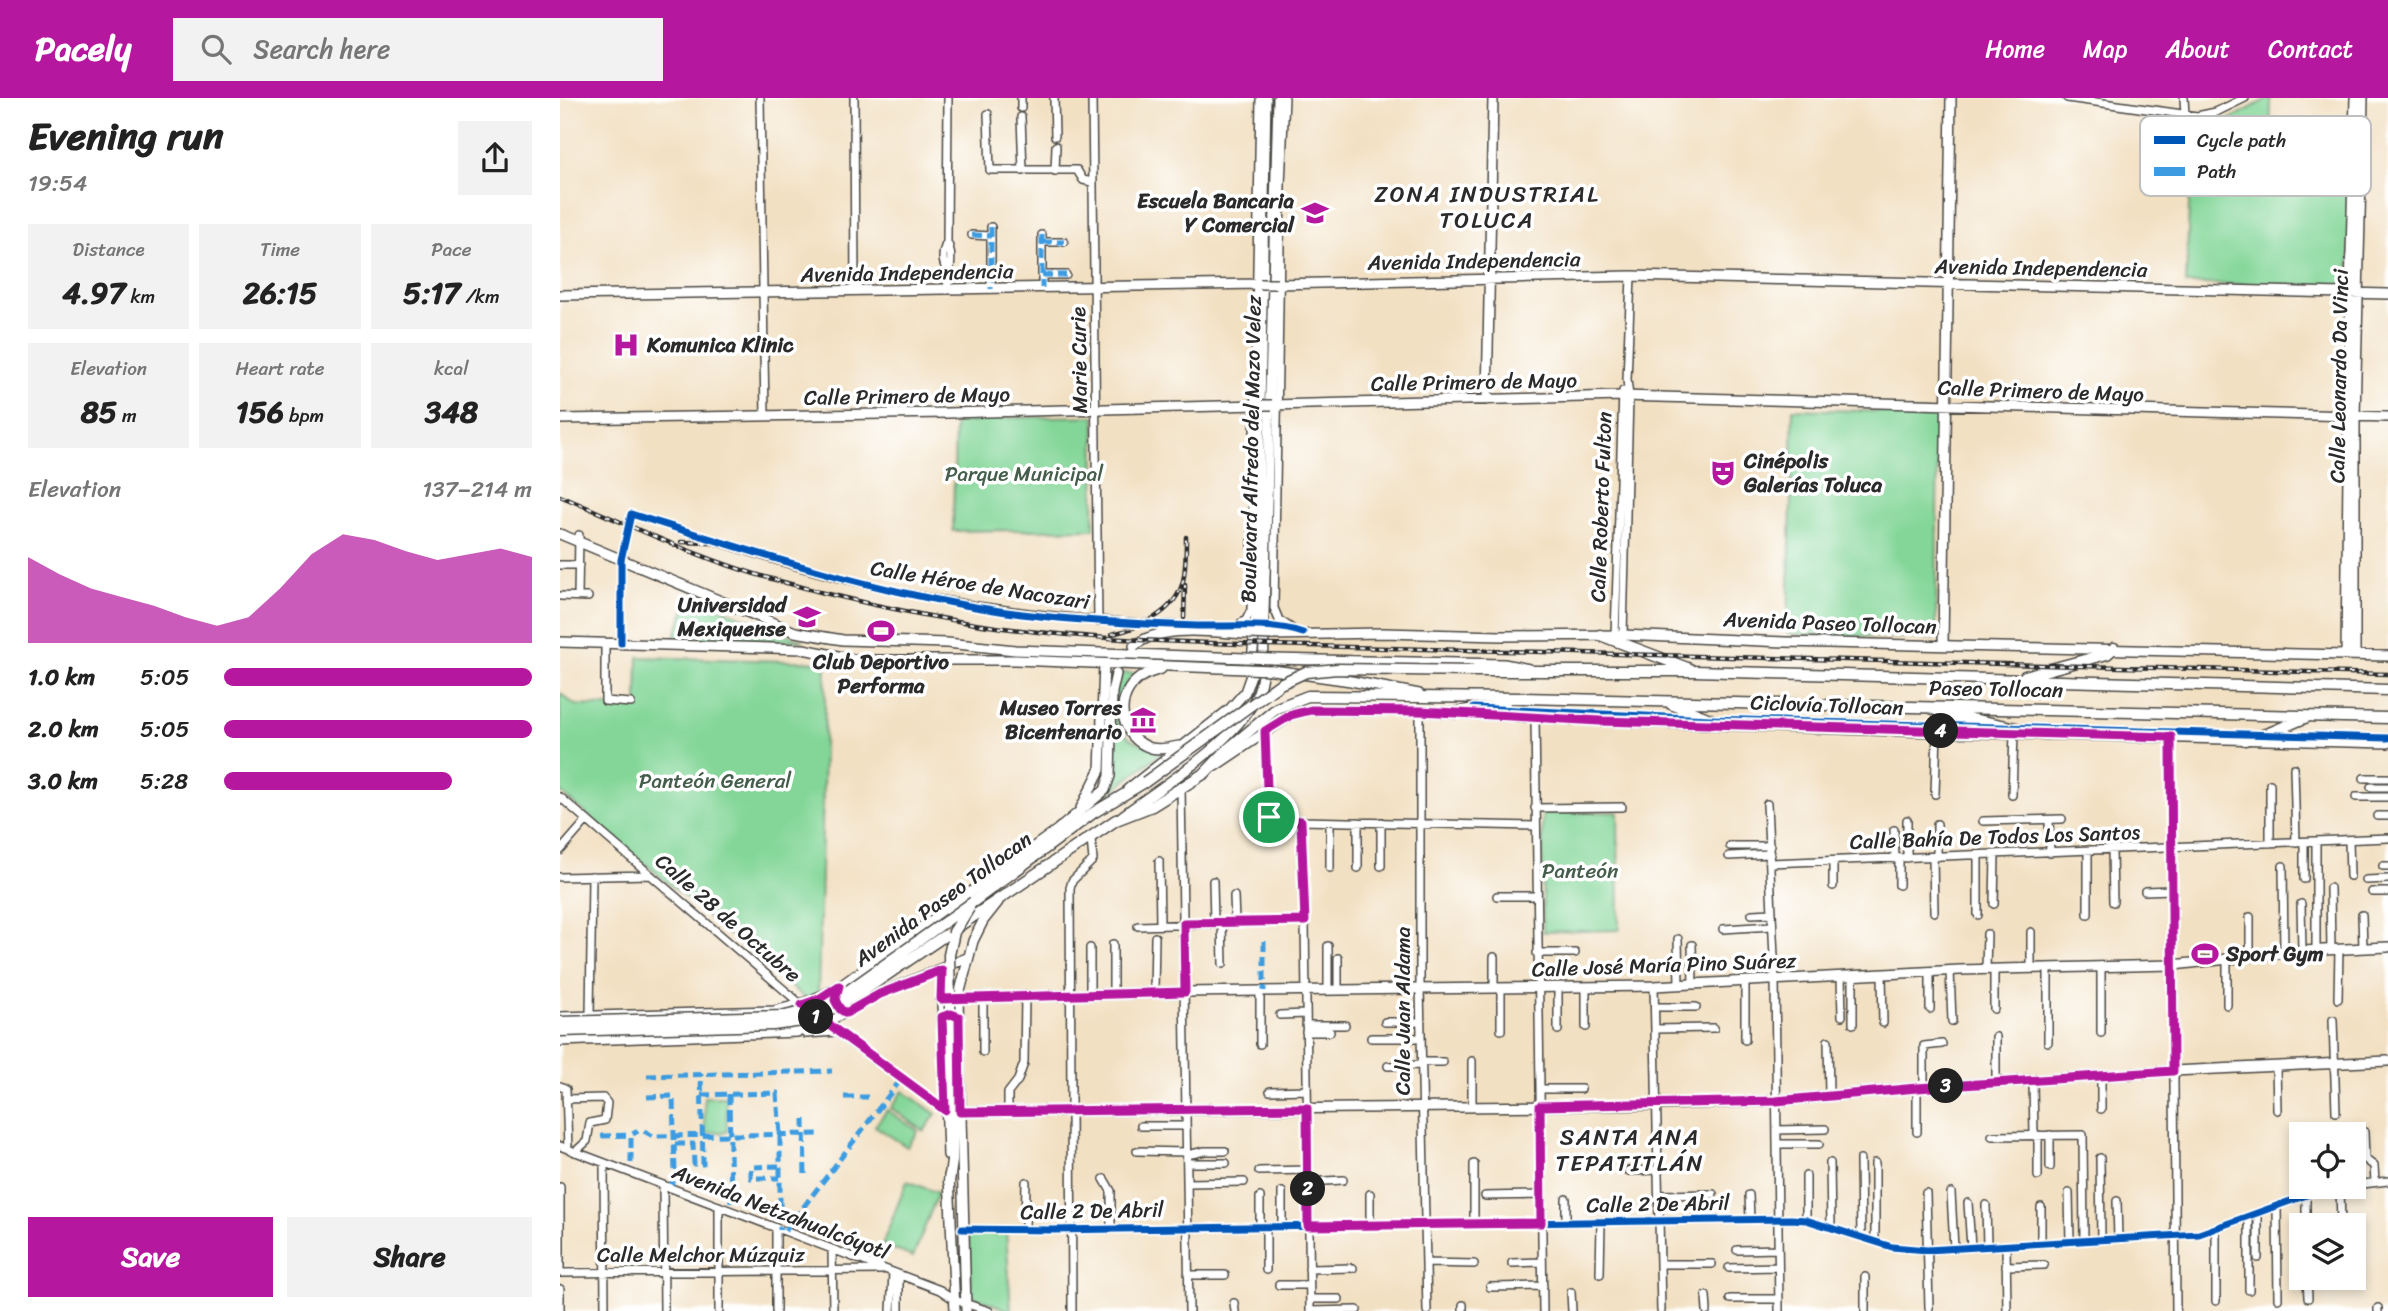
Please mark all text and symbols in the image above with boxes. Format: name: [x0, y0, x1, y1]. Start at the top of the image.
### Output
search box: [173, 18, 663, 81]
text: Pacely: [35, 20, 131, 78]
text: Search here: [253, 26, 390, 72]
text: Home: [1985, 28, 2045, 70]
text: Map: [2083, 28, 2127, 70]
text: About: [2165, 28, 2230, 70]
text: Contact: [2268, 28, 2353, 70]
icon: search: [197, 30, 235, 68]
text: Evening run: [28, 103, 224, 170]
legend: [2140, 116, 2371, 196]
button: share: [458, 121, 532, 195]
text: Cycle path: [2197, 124, 2286, 157]
text: Path: [2197, 155, 2236, 188]
text: 19:54: [28, 163, 87, 204]
district label: ZONA INDUSTRIAL TOLUCA: [1374, 174, 1600, 241]
place label: Escuela Bancaria Y Comercial: [1137, 182, 1295, 244]
school or university icon: Escuela Bancaria Y Comercial: [1300, 198, 1330, 228]
text: Distance: [73, 233, 145, 266]
text: Time: [260, 233, 300, 266]
text: Pace: [431, 233, 471, 266]
street label: Avenida Independencia: [1366, 240, 1581, 282]
street label: Avenida Independencia: [1933, 247, 2148, 289]
street label: Avenida Independencia: [799, 252, 1014, 294]
text: 4.97: [62, 266, 126, 320]
text: 26:15: [243, 266, 317, 320]
text: 5:17: [403, 266, 460, 320]
street label: Calle Leonardo Da Vinci: [2318, 267, 2360, 483]
text: km: [126, 280, 155, 313]
text: /km: [460, 280, 500, 313]
street label: Boulevard Alfredo del Mazo Velez: [1229, 294, 1273, 603]
street label: Marie Curie: [1059, 306, 1099, 414]
place label: Komunica Klinic: [646, 326, 794, 364]
hospital icon: Komunica Klinic: [611, 330, 641, 360]
text: Elevation: [70, 352, 147, 385]
text: Heart rate: [235, 352, 325, 385]
text: kcal: [434, 352, 469, 385]
street label: Calle Primero de Mayo: [1371, 361, 1578, 403]
street label: Calle Primero de Mayo: [1937, 368, 2145, 414]
street label: Calle Primero de Mayo: [804, 375, 1011, 417]
text: 85: [81, 385, 117, 439]
text: 156: [236, 385, 284, 439]
text: 348: [425, 385, 478, 439]
text: m: [117, 399, 137, 432]
text: bpm: [284, 399, 324, 432]
street label: Calle Roberto Fulton: [1579, 411, 1623, 603]
place label: Cinépolis Galerías Toluca: [1743, 442, 1883, 504]
park label: Parque Municipal: [945, 455, 1104, 493]
theatre icon: Cinépolis Galerías Toluca: [1708, 458, 1738, 488]
text: Elevation: [28, 469, 121, 510]
text: 137–214 m: [422, 469, 532, 510]
street label: Calle Héroe de Nacozari: [868, 549, 1093, 621]
place label: Universidad Mexiquense: [676, 586, 788, 648]
street label: Avenida Paseo Tollocan: [1722, 600, 1937, 646]
school or university icon: Universidad Mexiquense: [792, 602, 822, 632]
sports icon: Club Deportivo Performa: [866, 616, 896, 646]
place label: Club Deportivo Performa: [812, 643, 949, 705]
text: 1.0 km: [28, 657, 95, 698]
text: 5:05: [140, 657, 190, 698]
street label: Paseo Tollocan: [1928, 669, 2064, 709]
street label: Ciclovía Tollocan: [1750, 683, 1904, 727]
place label: Museo Torres Bicentenario: [999, 689, 1123, 751]
museum icon: Museo Torres Bicentenario: [1128, 705, 1158, 735]
text: 2.0 km: [28, 709, 99, 750]
text: 5:05: [140, 709, 190, 750]
pin: 4: [1924, 714, 1958, 748]
text: 4: [1935, 714, 1946, 747]
text: 3.0 km: [28, 761, 98, 802]
text: 5:28: [140, 761, 188, 802]
park label: Panteón General: [639, 762, 792, 800]
pin: [1239, 787, 1299, 847]
icon: arrive: [1250, 798, 1288, 836]
street label: Calle Bahía De Todos Los Santos: [1849, 813, 2141, 861]
street label: Avenida Paseo Tollocan: [845, 821, 1040, 978]
street label: Calle 28 de Octubre: [646, 843, 810, 993]
park label: Panteón: [1542, 852, 1618, 890]
street label: Calle Juan Aldama: [1384, 926, 1422, 1095]
place label: Sport Gym: [2225, 935, 2324, 973]
sports icon: Sport Gym: [2190, 939, 2220, 969]
street label: Calle José María Pino Suárez: [1531, 941, 1798, 989]
pin: 1: [798, 1000, 834, 1034]
text: 1: [811, 1000, 820, 1033]
pin: 3: [1928, 1068, 1964, 1104]
text: 3: [1940, 1069, 1951, 1102]
district label: SANTA ANA TEPATITLÁN: [1556, 1117, 1704, 1184]
map controls: [2289, 1122, 2366, 1290]
button: locate: [2289, 1122, 2366, 1199]
street label: Avenida Netzahualcóyotl: [666, 1153, 896, 1271]
pin: 2: [1290, 1172, 1326, 1206]
text: 2: [1302, 1172, 1313, 1205]
street label: Calle 2 De Abril: [1586, 1184, 1731, 1224]
street label: Calle 2 De Abril: [1020, 1191, 1165, 1231]
button: layers: [2289, 1213, 2366, 1290]
button: Save: [28, 1217, 273, 1297]
button: Share: [287, 1217, 532, 1297]
street label: Calle Melchor Múzquiz: [597, 1236, 805, 1274]

